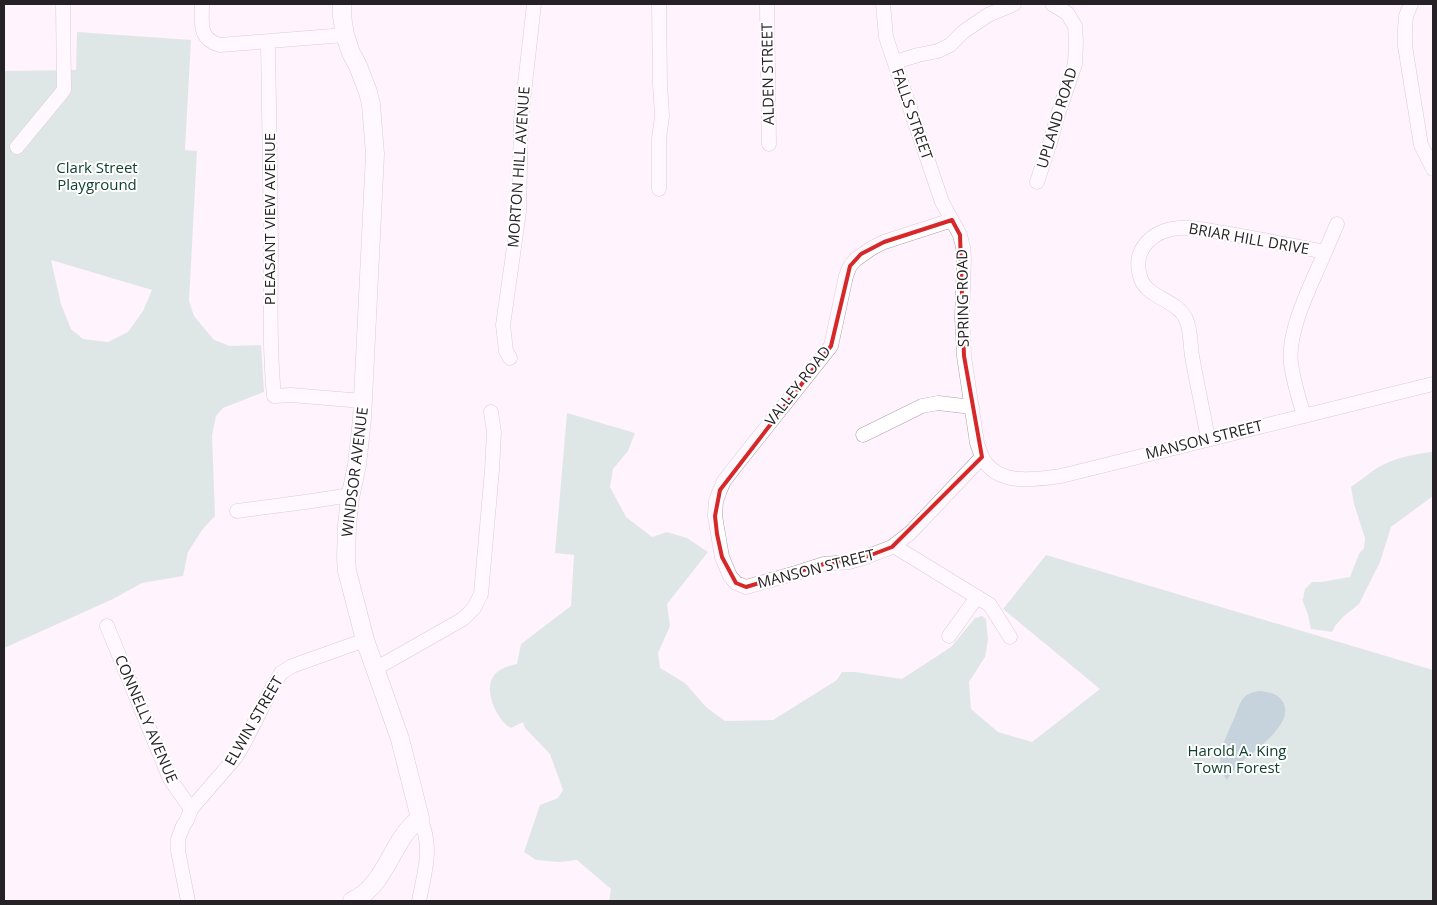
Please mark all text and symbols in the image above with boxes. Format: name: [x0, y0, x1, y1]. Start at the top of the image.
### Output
street label: ALDEN STREET: [756, 22, 778, 125]
street label: FALLS STREET: [888, 65, 938, 163]
street label: UPLAND ROAD: [1031, 65, 1081, 171]
street label: MORTON HILL AVENUE: [502, 86, 534, 248]
street label: PLEASANT VIEW AVENUE: [259, 133, 279, 305]
park label: Clark Street Playground: [56, 157, 138, 194]
street label: BRIAR HILL DRIVE: [1187, 218, 1311, 258]
street label: SPRING ROAD: [951, 249, 973, 347]
street label: VALLEY ROAD: [760, 341, 835, 429]
street label: WINDSOR AVENUE: [336, 406, 372, 538]
street label: MANSON STREET: [1143, 415, 1265, 463]
street label: MANSON STREET: [755, 544, 877, 592]
street label: CONNELLY AVENUE: [111, 652, 183, 786]
street label: ELWIN STREET: [219, 672, 287, 769]
park label: Harold A. King Town Forest: [1187, 740, 1287, 777]

